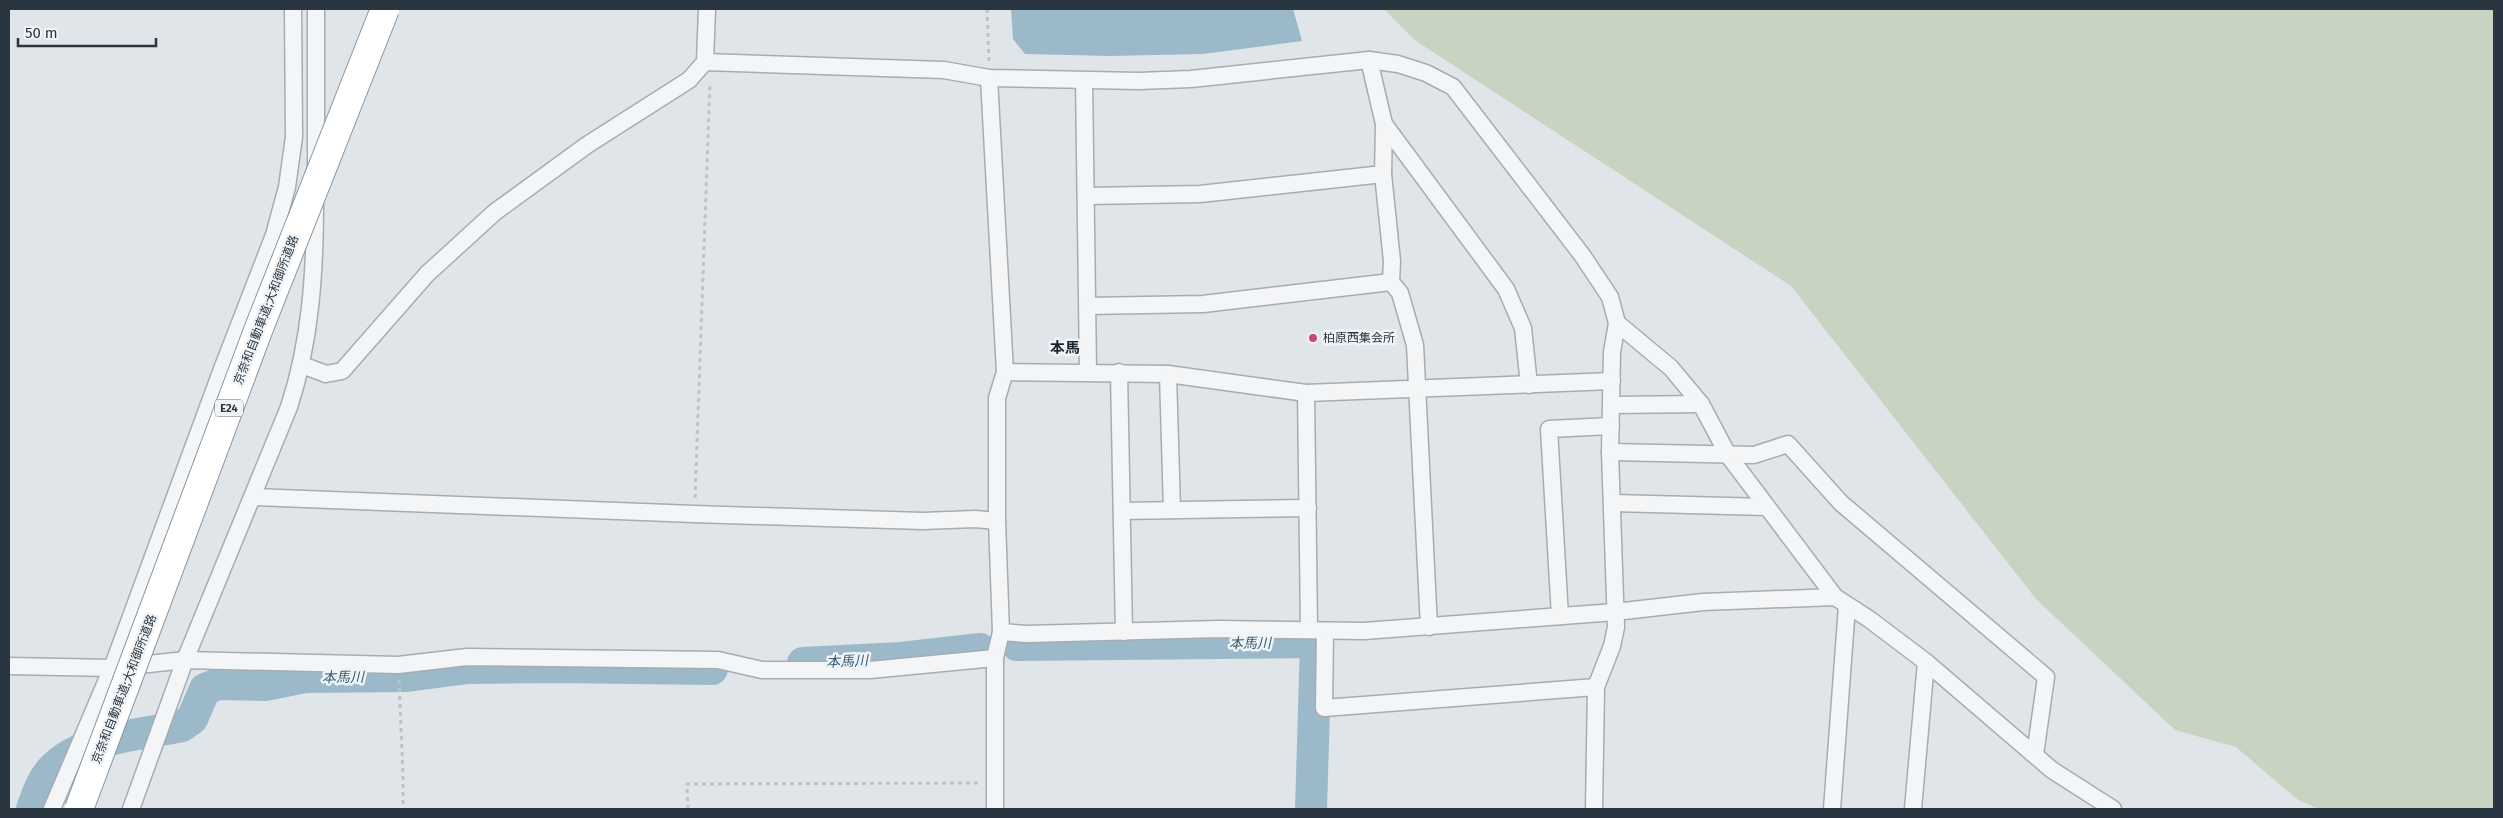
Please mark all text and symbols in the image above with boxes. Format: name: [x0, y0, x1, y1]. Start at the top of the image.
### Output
scale bar: [18, 15, 155, 47]
text: 50 m: [25, 24, 58, 42]
street label: 京奈和自動車道;大和御所道路: [231, 233, 301, 387]
place label: 柏原西集会所: [1323, 331, 1395, 345]
marker: 柏原西集会所: [1307, 332, 1319, 344]
district label: 本馬: [1050, 339, 1080, 357]
road number: E24: [215, 399, 243, 416]
street label: 京奈和自動車道;大和御所道路: [89, 612, 159, 766]
water label: 本馬川: [1229, 635, 1273, 652]
water label: 本馬川: [826, 652, 870, 671]
water label: 本馬川: [322, 669, 366, 686]

